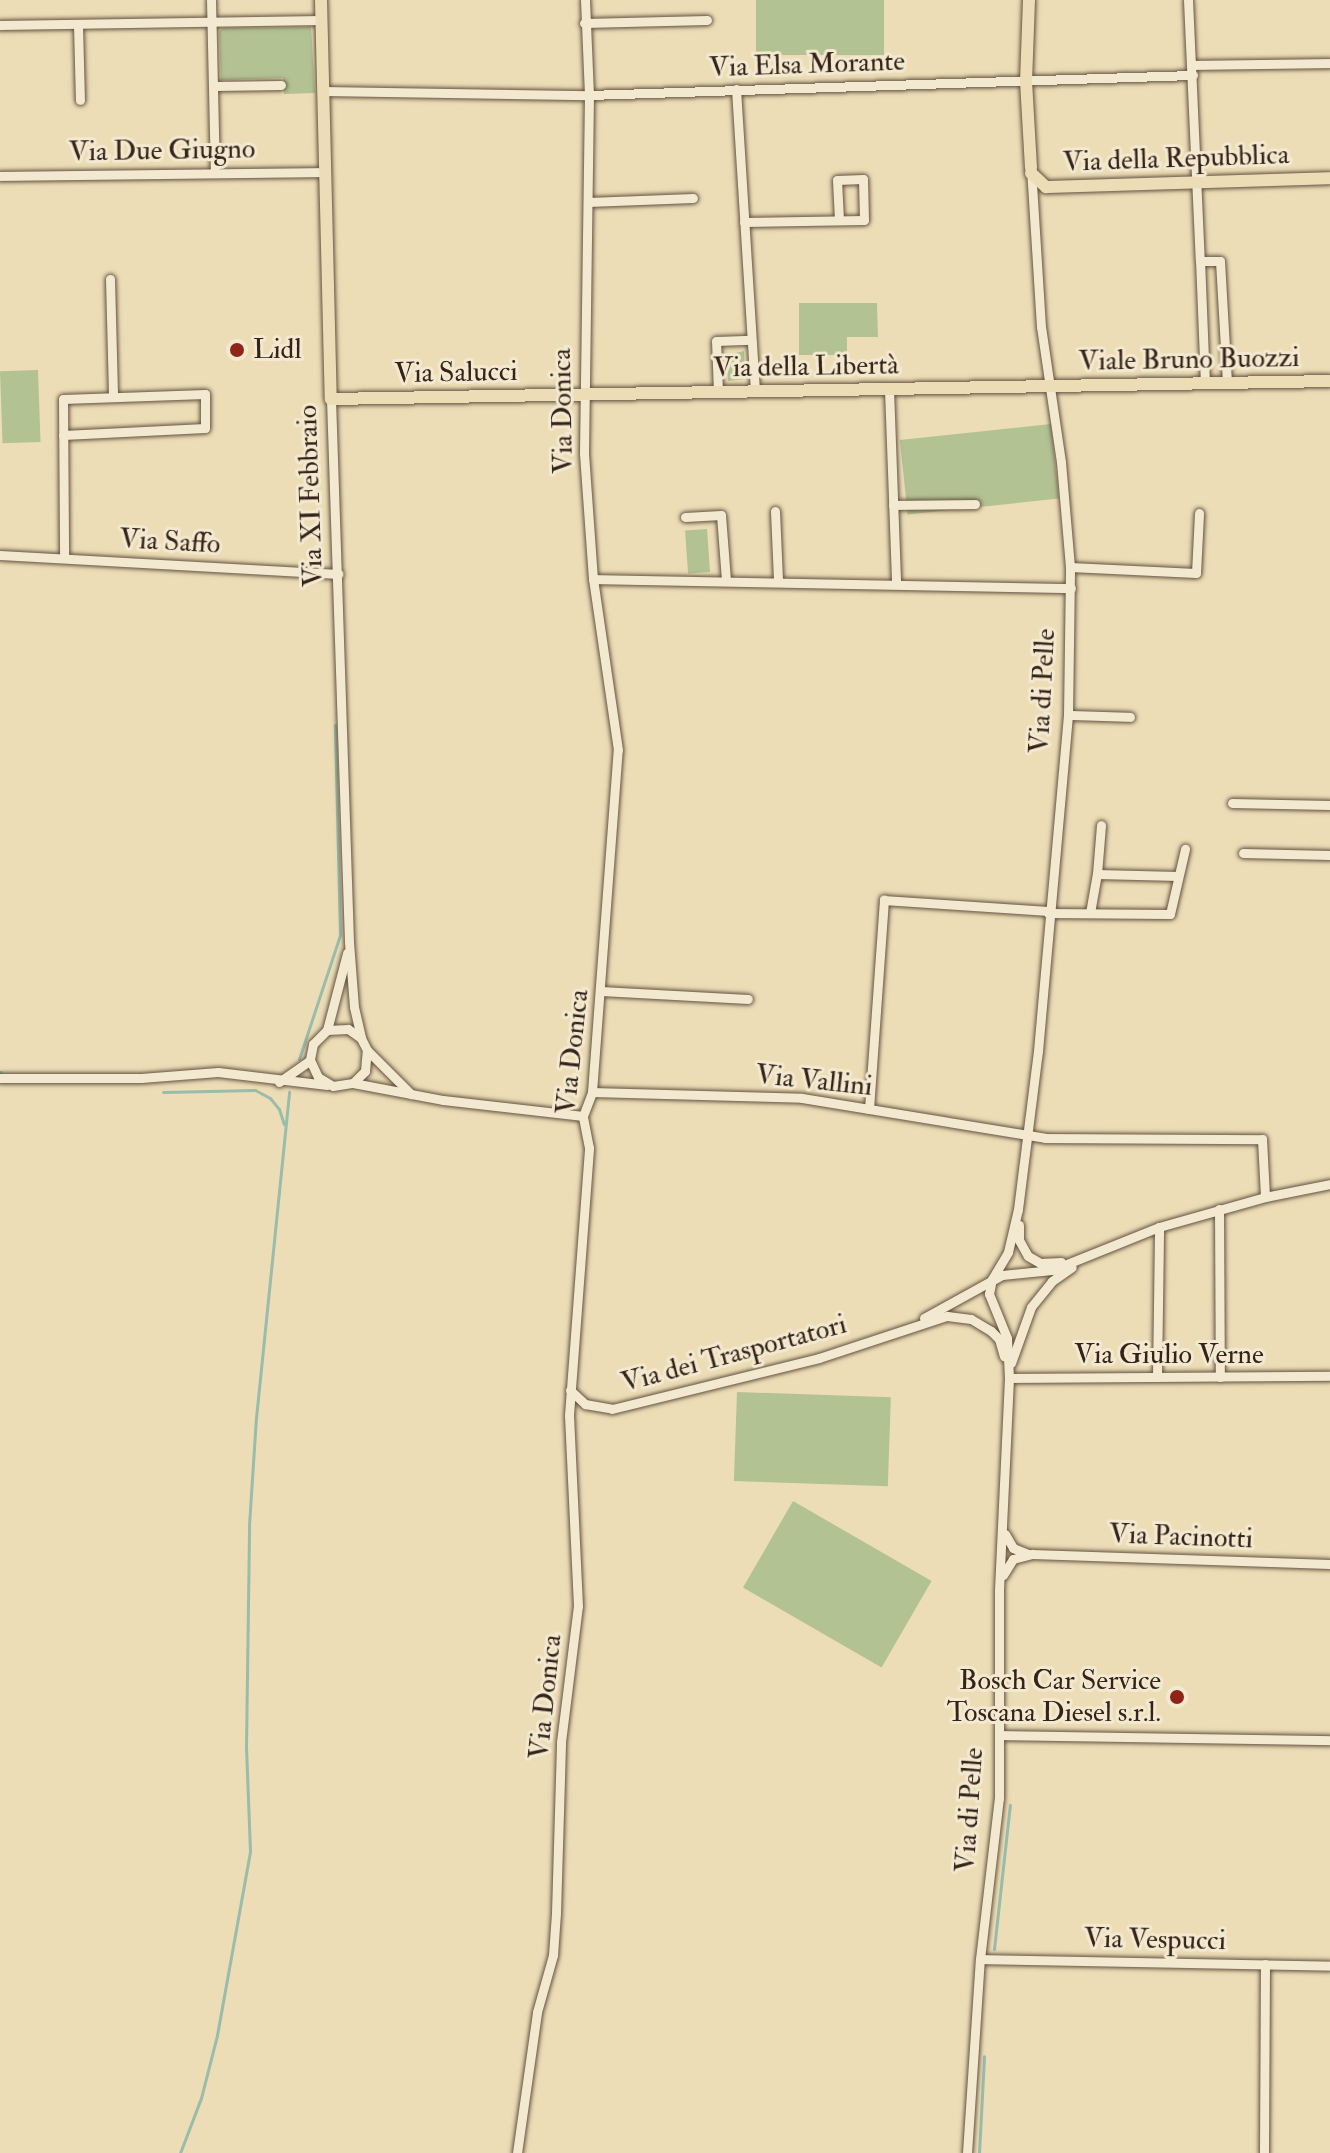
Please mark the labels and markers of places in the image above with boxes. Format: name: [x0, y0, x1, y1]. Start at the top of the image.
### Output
place label: Lidl: [253, 333, 302, 367]
marker: Lidl: [228, 341, 246, 359]
place label: Bosch Car Service Toscana Diesel s.r.l.: [947, 1664, 1161, 1730]
marker: Bosch Car Service Toscana Diesel s.r.l.: [1168, 1688, 1186, 1706]

